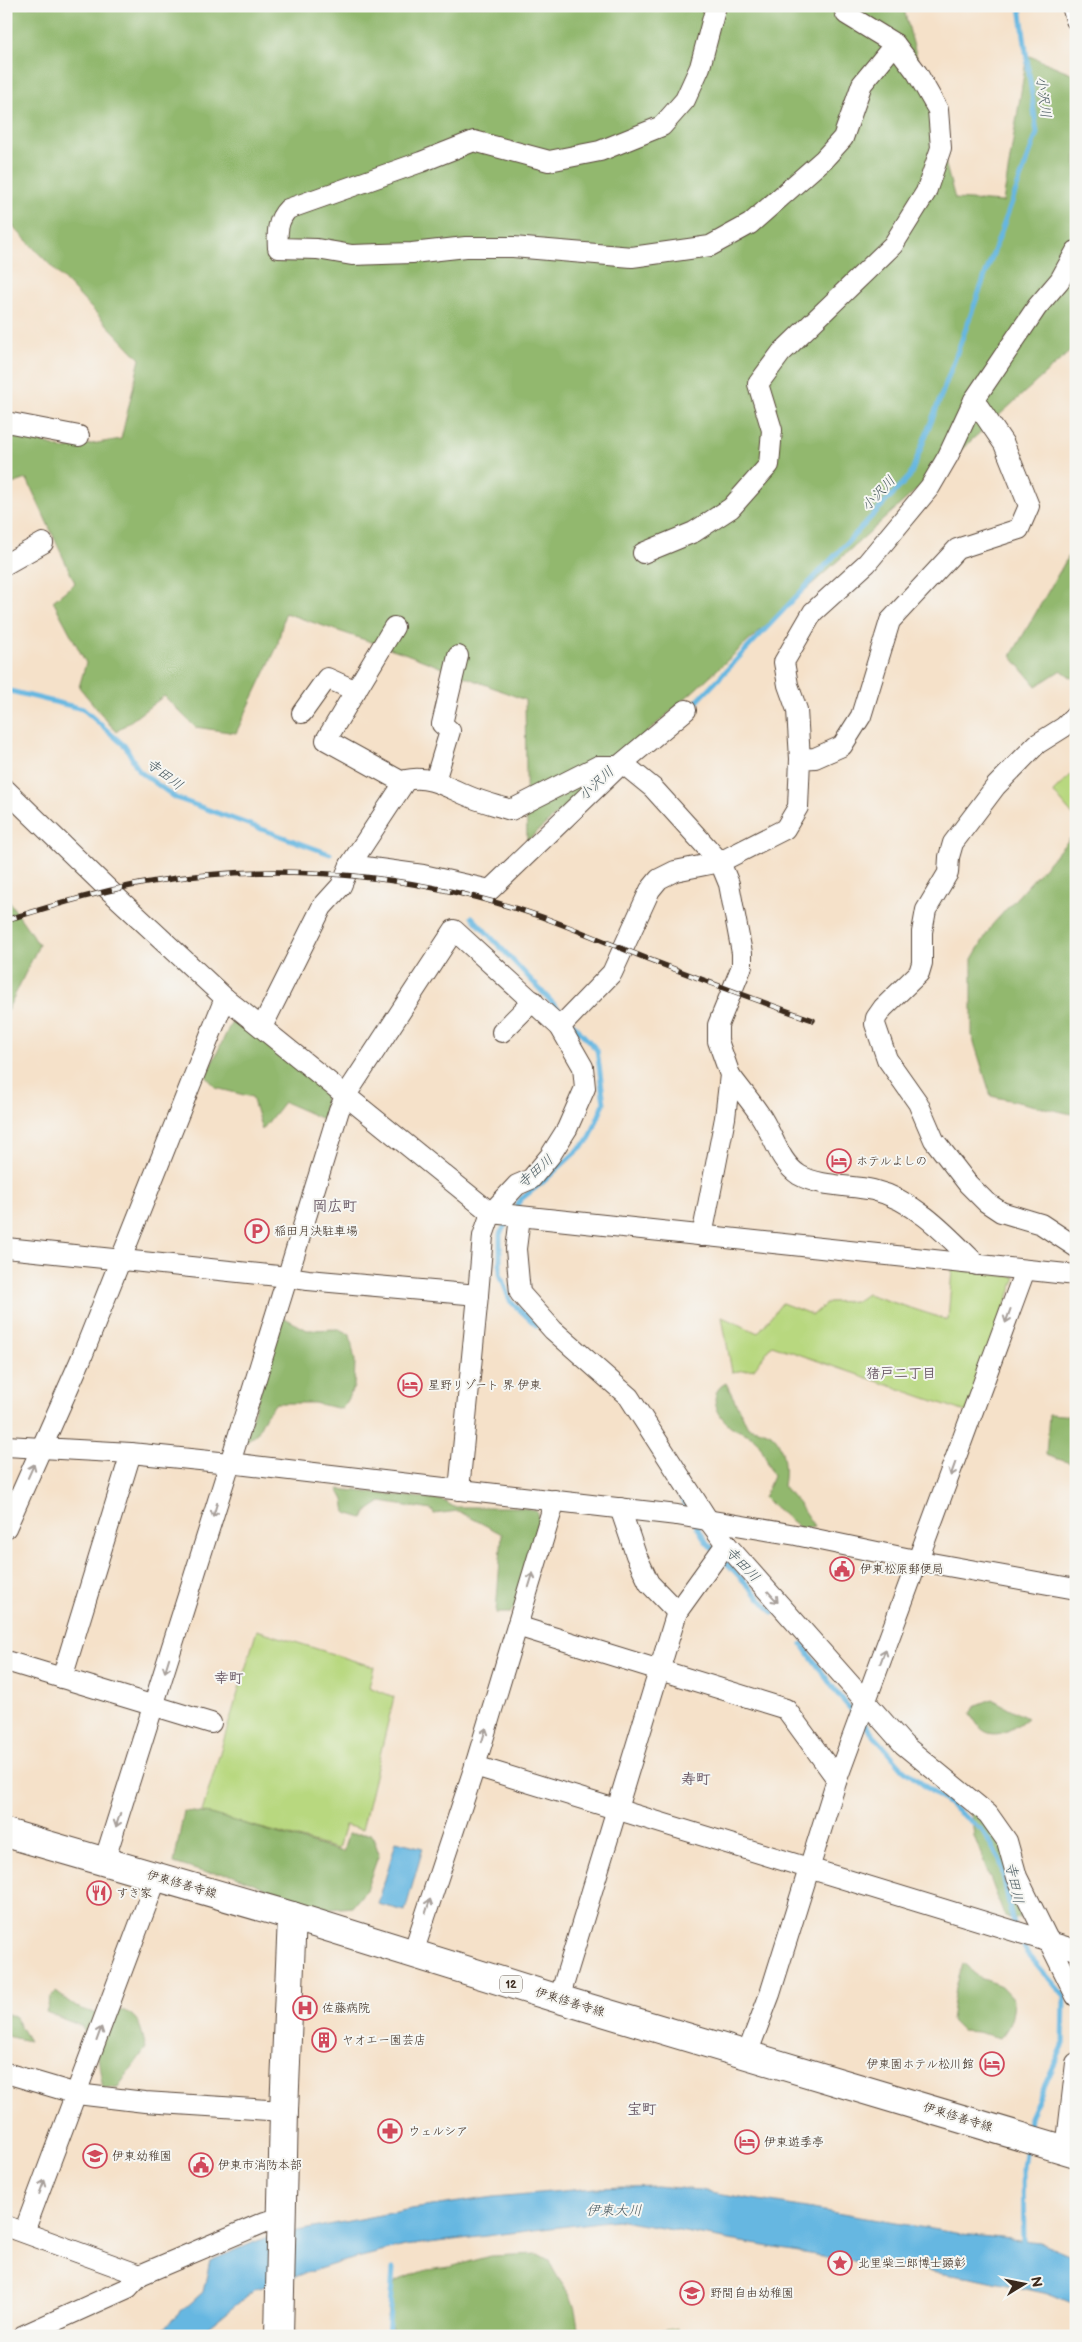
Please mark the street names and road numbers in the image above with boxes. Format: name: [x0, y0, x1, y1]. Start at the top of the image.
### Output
street label: 伊東修善寺線: [145, 1867, 219, 1902]
road number: 12: [500, 1976, 522, 1992]
street label: 伊東修善寺線: [533, 1985, 606, 2020]
street label: 伊東修善寺線: [921, 2100, 994, 2135]

